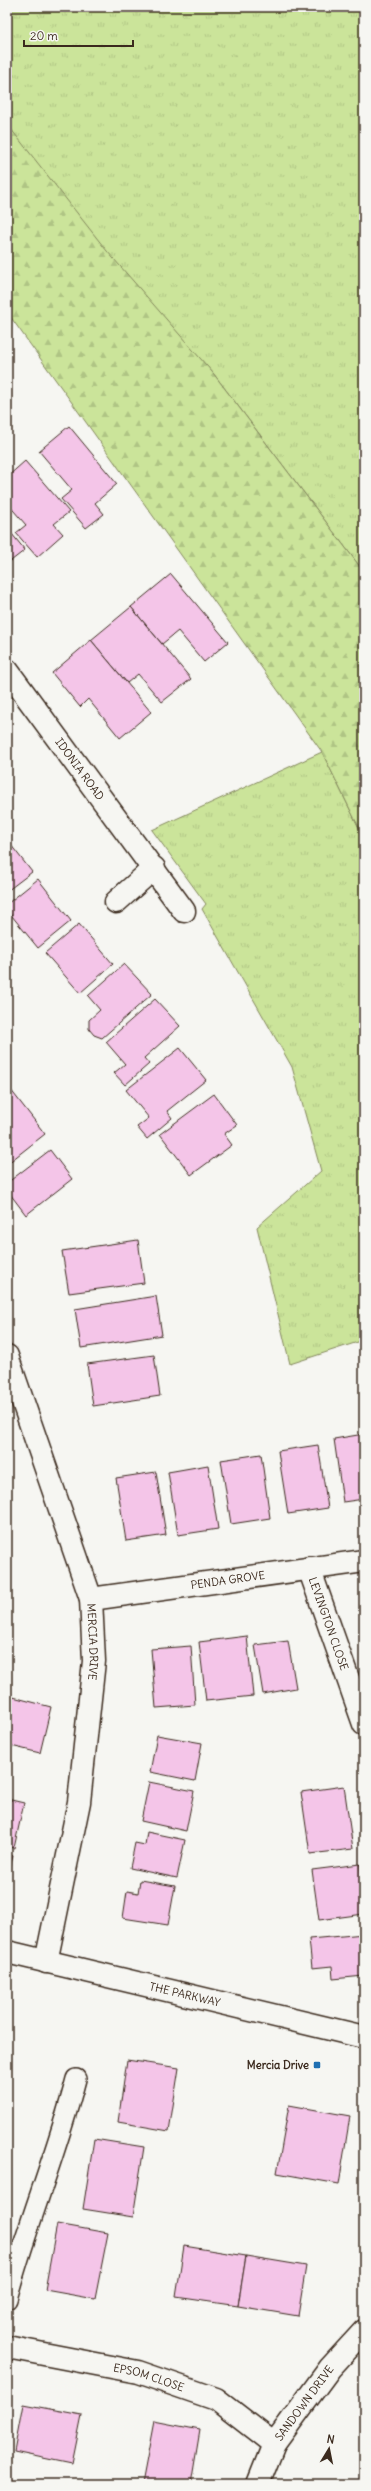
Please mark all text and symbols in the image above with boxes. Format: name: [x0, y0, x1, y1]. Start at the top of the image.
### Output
scale bar: [24, 22, 133, 48]
text: 20 m: [30, 28, 58, 43]
street label: IDONIA ROAD: [52, 735, 107, 803]
street label: PENDA GROVE: [190, 1568, 266, 1592]
street label: LEVINGTON CLOSE: [306, 1575, 351, 1672]
street label: MERCIA DRIVE: [84, 1603, 101, 1681]
street label: THE PARKWAY: [148, 1979, 222, 2010]
place label: Mercia Drive: [247, 2058, 309, 2072]
marker: Mercia Drive: [312, 2060, 322, 2070]
street label: EPSOM CLOSE: [112, 2360, 186, 2394]
street label: SANDOWN DRIVE: [272, 2363, 336, 2443]
north arrow: [309, 2429, 349, 2469]

